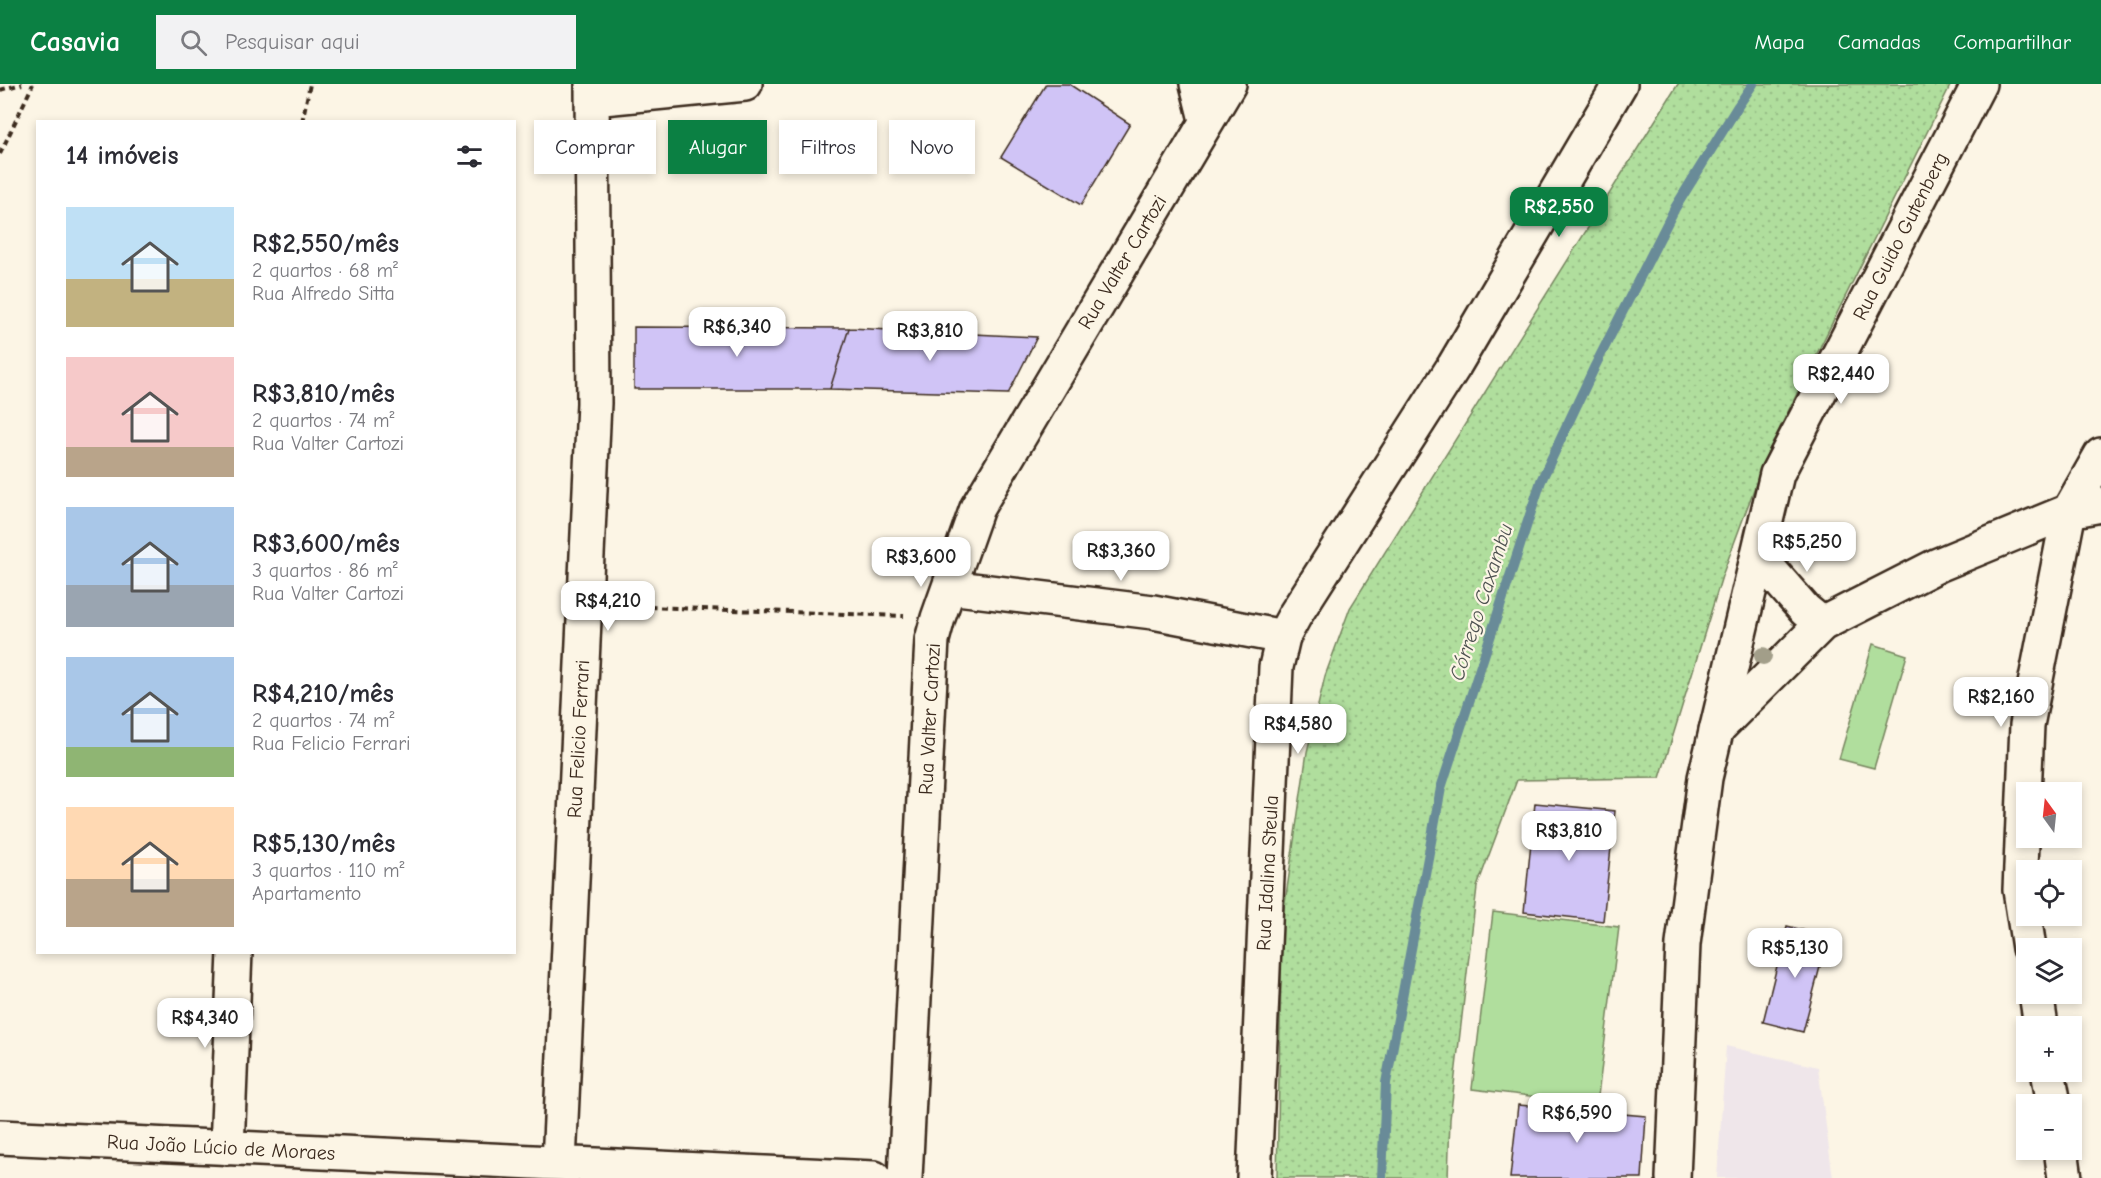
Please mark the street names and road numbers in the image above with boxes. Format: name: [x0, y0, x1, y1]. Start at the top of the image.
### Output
street label: Rua Guido Gutenberg: [1848, 148, 1953, 324]
street label: Rua Valter Cartozi: [1073, 191, 1171, 333]
street label: Rua Valter Cartozi: [914, 642, 945, 796]
street label: Rua Felicio Ferrari: [563, 659, 594, 819]
street label: Rua Idalina Steula: [1252, 795, 1283, 952]
street label: Rua João Lúcio de Moraes: [106, 1130, 336, 1165]

